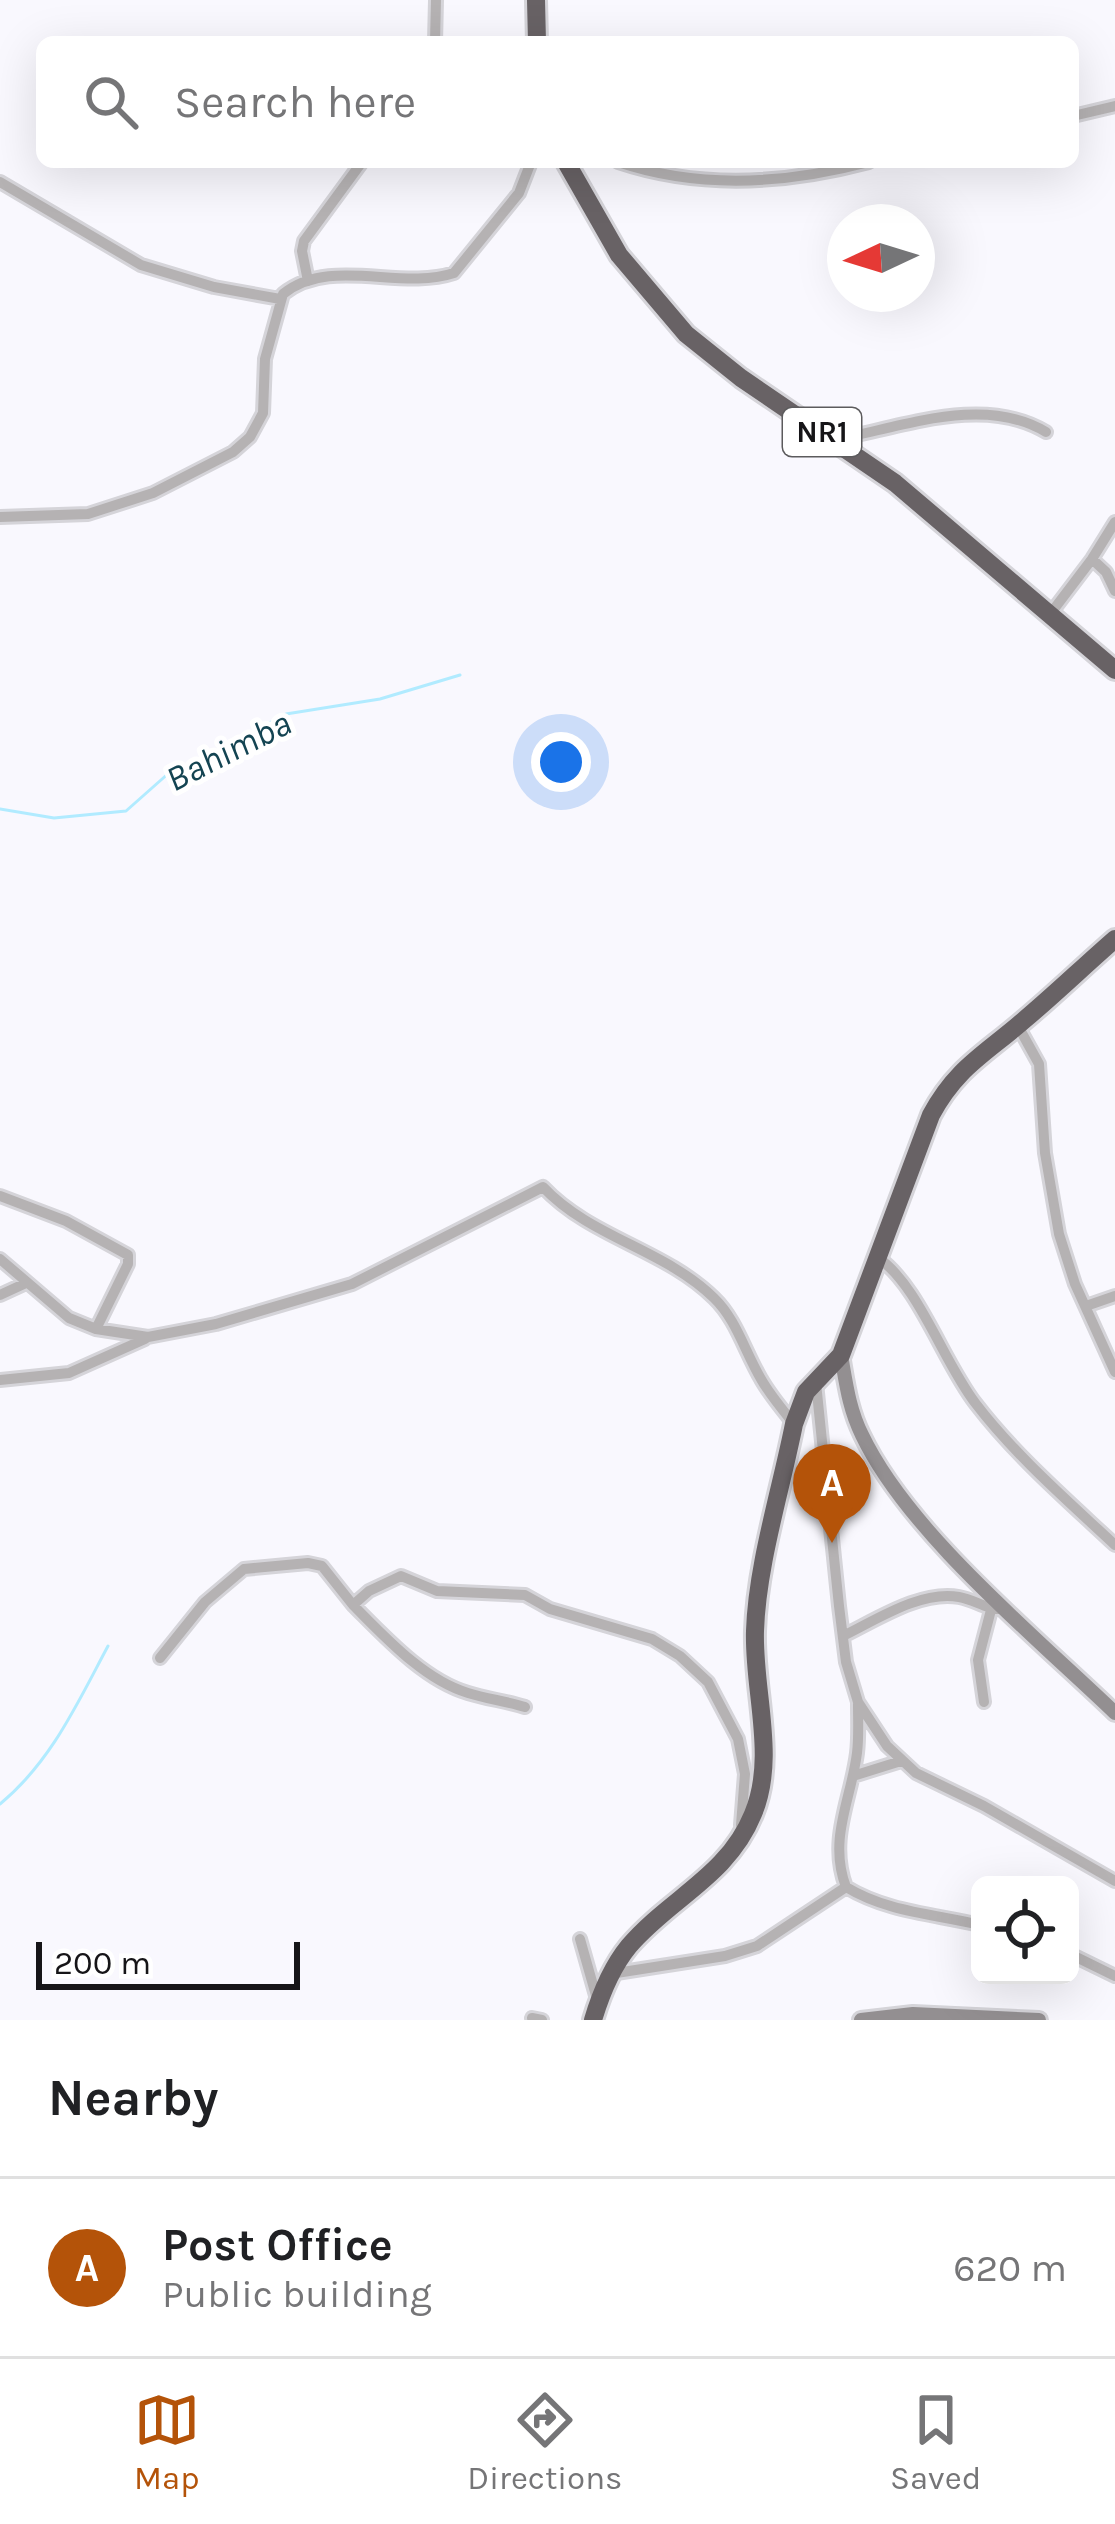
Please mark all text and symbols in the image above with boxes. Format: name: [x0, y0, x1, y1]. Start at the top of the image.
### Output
search box: [36, 36, 1079, 168]
icon: search: [78, 69, 144, 135]
text: Search here: [174, 76, 416, 128]
north arrow: [827, 204, 935, 312]
road number: NR1: [783, 408, 861, 456]
water label: Bahimba: [159, 702, 298, 800]
your location: [531, 732, 591, 792]
pin: A: [793, 1444, 871, 1543]
map controls: [971, 1876, 1079, 1984]
button: locate: [971, 1876, 1079, 1984]
scale bar: [36, 1936, 300, 1989]
text: 200 m: [54, 1944, 151, 1982]
text: Nearby: [48, 2068, 218, 2128]
text: Post Office: [162, 2219, 393, 2271]
text: A: [75, 2245, 99, 2291]
text: 620 m: [953, 2245, 1067, 2291]
text: Public building: [162, 2271, 432, 2317]
tab: Map: [134, 2387, 200, 2497]
tab: Directions: [467, 2387, 622, 2497]
tab: Saved: [890, 2387, 981, 2497]

